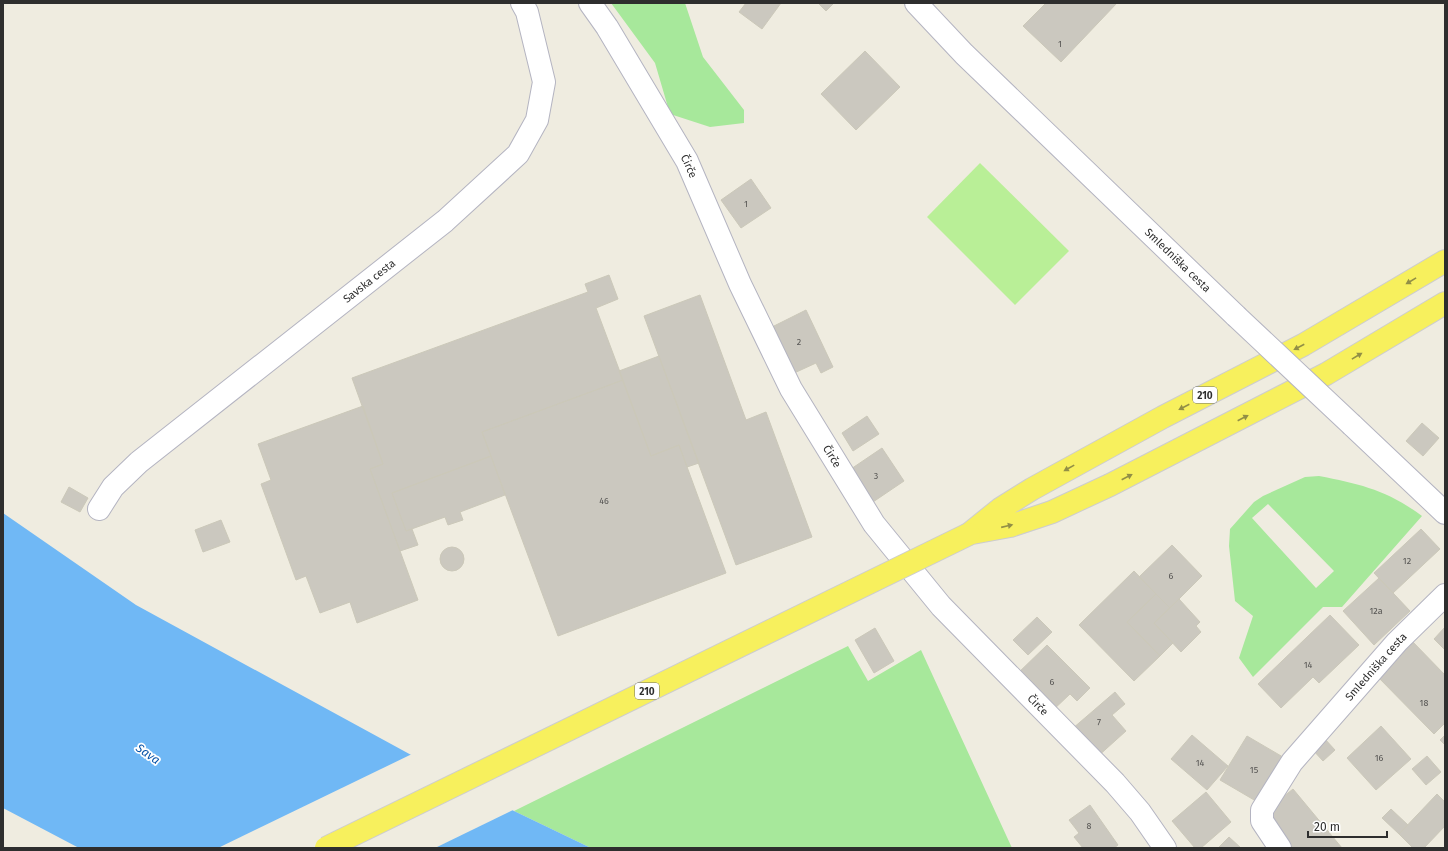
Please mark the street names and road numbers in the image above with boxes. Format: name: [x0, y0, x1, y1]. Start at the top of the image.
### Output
street label: Čirče: [678, 152, 699, 180]
street label: Smledniška cesta: [1142, 226, 1213, 295]
street label: Savska cesta: [341, 257, 398, 306]
road number: 210: [1193, 387, 1217, 403]
street label: Čirče: [820, 442, 844, 470]
street label: Smledniška cesta: [1343, 630, 1410, 704]
road number: 210: [635, 683, 659, 699]
street label: Čirče: [1025, 691, 1051, 718]

